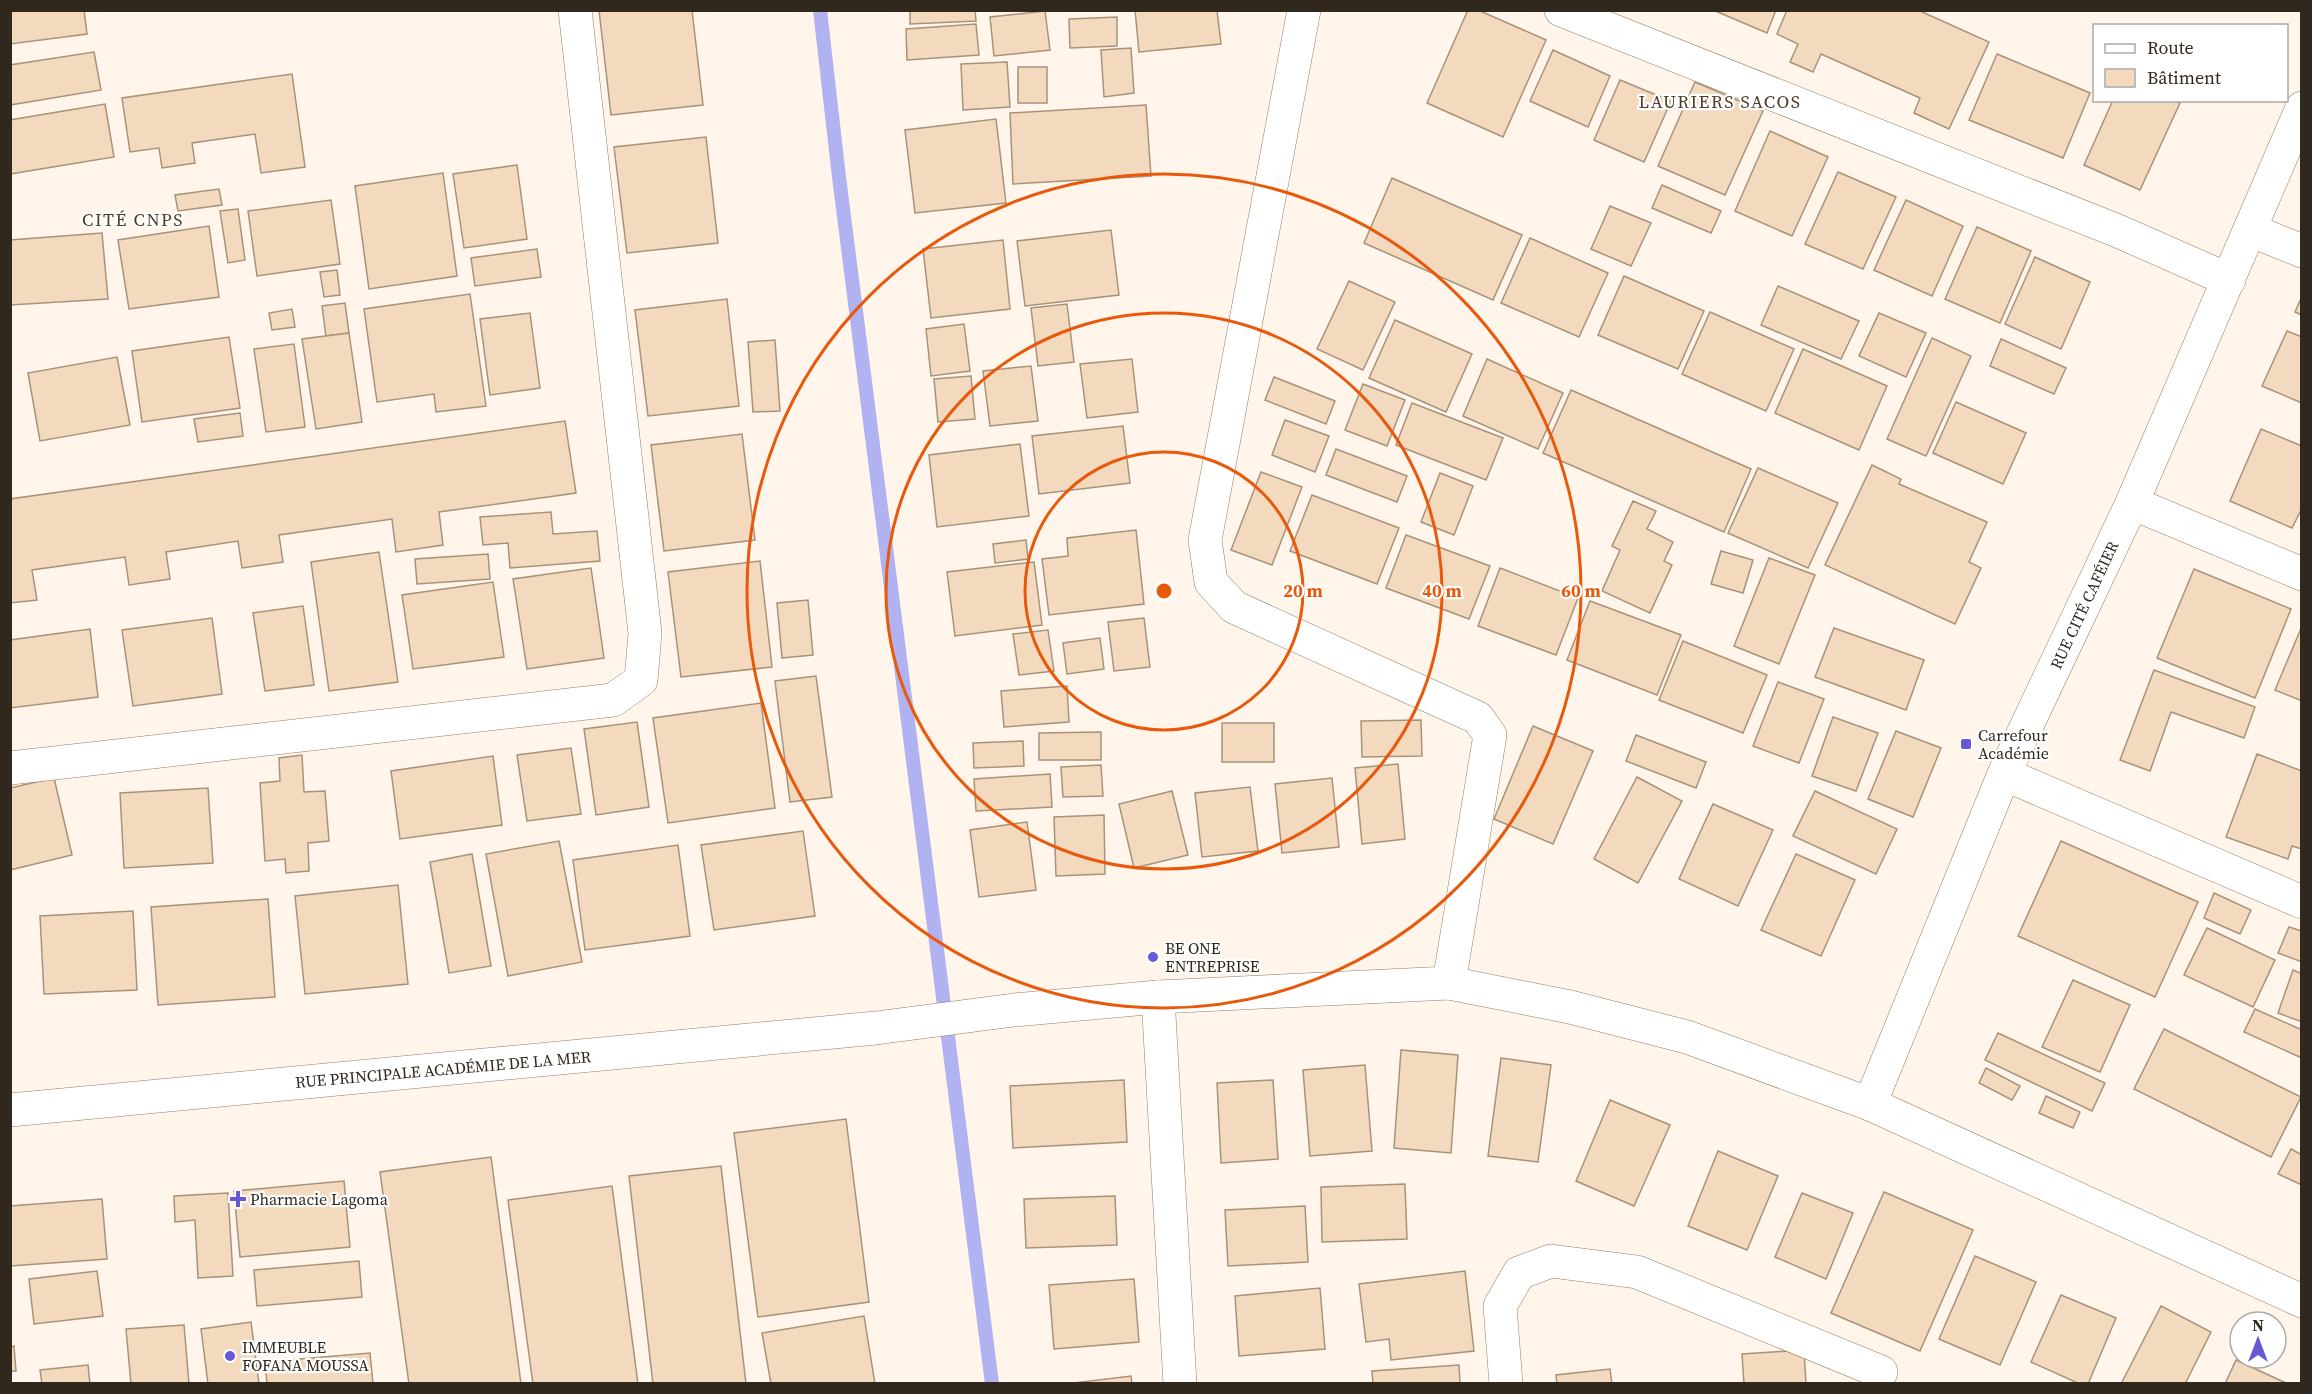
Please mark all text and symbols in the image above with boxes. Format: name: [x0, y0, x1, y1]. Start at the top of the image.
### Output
legend: [2093, 24, 2288, 102]
text: Route: [2147, 35, 2194, 60]
text: Bâtiment: [2147, 65, 2221, 90]
district label: LAURIERS SACOS: [1639, 89, 1801, 114]
district label: CITÉ CNPS: [82, 207, 184, 232]
street label: RUE CITÉ CAFÉIER: [2045, 537, 2124, 673]
text: 20 m: [1283, 578, 1323, 603]
text: 40 m: [1422, 578, 1462, 603]
text: 60 m: [1561, 578, 1601, 603]
centre of rings: [1154, 581, 1174, 601]
place label: Carrefour Académie: [1978, 724, 2049, 764]
marker: Carrefour Académie: [1959, 737, 1973, 751]
place label: BE ONE ENTREPRISE: [1165, 937, 1260, 977]
marker: BE ONE ENTREPRISE: [1146, 950, 1160, 964]
street label: RUE PRINCIPALE ACADÉMIE DE LA MER: [294, 1045, 592, 1093]
place label: Pharmacie Lagoma: [250, 1188, 389, 1210]
marker: Pharmacie Lagoma: [231, 1192, 245, 1206]
north arrow: [2228, 1310, 2288, 1370]
text: N: [2252, 1314, 2264, 1336]
place label: IMMEUBLE FOFANA MOUSSA: [242, 1336, 369, 1376]
marker: IMMEUBLE FOFANA MOUSSA: [223, 1349, 237, 1363]

